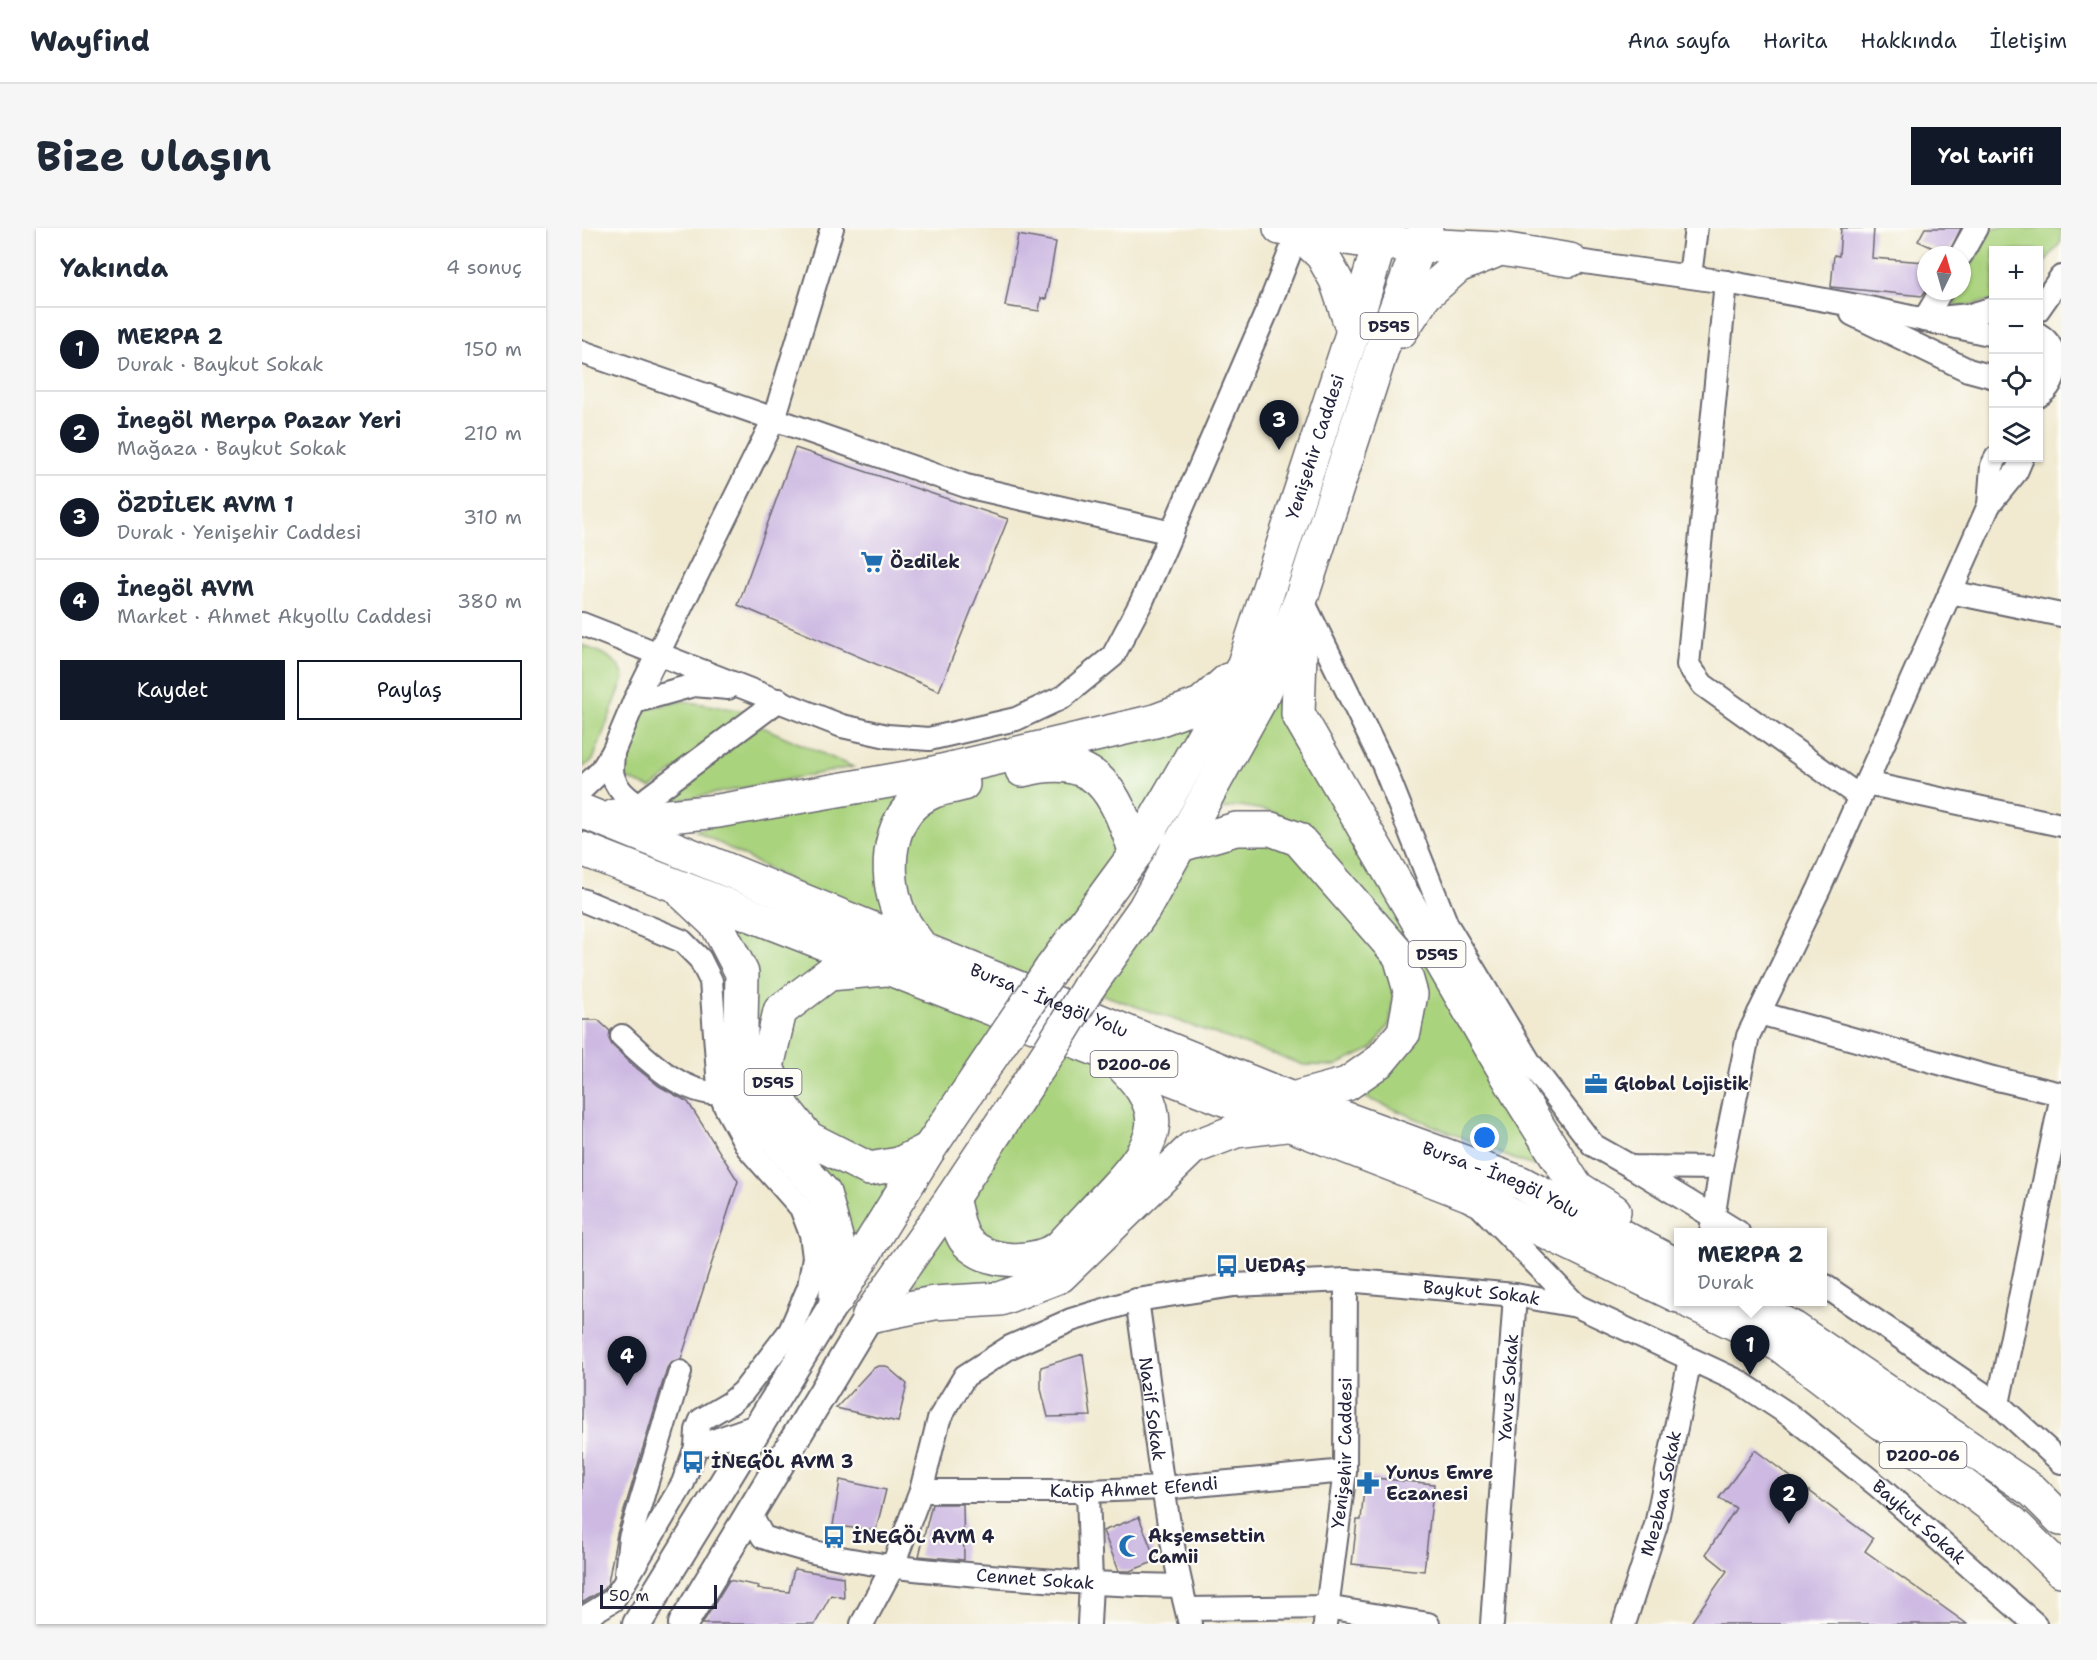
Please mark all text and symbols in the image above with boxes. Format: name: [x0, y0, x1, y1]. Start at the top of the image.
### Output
text: Wayfind: [30, 22, 150, 60]
text: Ana sayfa: [1628, 27, 1730, 55]
text: Harita: [1763, 27, 1828, 55]
text: Hakkında: [1861, 27, 1957, 55]
text: İletişim: [1990, 27, 2067, 55]
button: Yol tarifi: [1911, 127, 2061, 185]
text: Bize ulaşın: [36, 128, 271, 184]
north arrow: [1917, 246, 1971, 300]
map controls: [1989, 246, 2043, 462]
button: +: [1989, 246, 2043, 300]
text: Yakında: [60, 250, 168, 285]
text: 4 sonuç: [446, 254, 522, 280]
button: −: [1989, 300, 2043, 354]
road number: D595: [1360, 313, 1418, 339]
text: MERPA 2: [117, 322, 223, 351]
text: 1: [75, 336, 84, 362]
text: 150 m: [464, 336, 522, 362]
text: Durak · Baykut Sokak: [117, 351, 324, 377]
button: locate: [1989, 354, 2043, 408]
street label: Yenişehir Caddesi: [1280, 371, 1350, 523]
pin: 3: [1260, 400, 1298, 450]
text: İnegöl Merpa Pazar Yeri: [117, 406, 402, 435]
button: layers: [1989, 408, 2043, 462]
text: 2: [73, 420, 87, 446]
text: 210 m: [463, 420, 522, 446]
text: Mağaza · Baykut Sokak: [117, 435, 347, 461]
text: ÖZDİLEK AVM 1: [117, 490, 294, 519]
text: 3: [73, 504, 87, 530]
text: 310 m: [463, 504, 522, 530]
text: Durak · Yenişehir Caddesi: [117, 519, 361, 545]
supermarket icon: Özdilek: [859, 549, 885, 575]
place label: Özdilek: [890, 549, 960, 574]
text: İnegöl AVM: [117, 574, 254, 603]
text: 4: [73, 588, 87, 614]
text: 380 m: [457, 588, 522, 614]
text: Market · Ahmet Akyollu Caddesi: [117, 603, 432, 629]
button: Kaydet: [60, 660, 285, 720]
button: Paylaş: [297, 660, 522, 720]
road number: D595: [1408, 941, 1466, 967]
street label: Bursa - İnegöl Yolu: [966, 958, 1132, 1043]
road number: D200-06: [1090, 1051, 1178, 1077]
road number: D595: [744, 1069, 801, 1095]
office icon: Global Lojistik: [1583, 1071, 1609, 1097]
place label: Global Lojistik: [1614, 1072, 1749, 1096]
your location: [1470, 1123, 1499, 1152]
street label: Bursa - İnegöl Yolu: [1419, 1136, 1583, 1224]
popup: [1674, 1228, 1827, 1306]
text: MERPA 2: [1698, 1240, 1803, 1269]
bus stop icon: UEDAŞ: [1214, 1253, 1240, 1279]
place label: UEDAŞ: [1245, 1254, 1306, 1278]
text: Durak: [1698, 1269, 1754, 1295]
street label: Baykut Sokak: [1422, 1275, 1542, 1311]
pin: 1: [1730, 1326, 1770, 1375]
street label: Yavuz Sokak: [1493, 1333, 1524, 1442]
pin: 4: [608, 1336, 646, 1386]
street label: Nazif Sokak: [1133, 1356, 1171, 1462]
street label: Yenişehir Caddesi: [1326, 1377, 1357, 1530]
street label: Mezbaa Sokak: [1635, 1428, 1687, 1559]
road number: D200-06: [1880, 1442, 1966, 1468]
bus stop icon: İNEGÖL AVM 3: [680, 1449, 706, 1475]
place label: İNEGÖL AVM 3: [711, 1449, 853, 1474]
place label: Yunus Emre Eczanesi: [1386, 1461, 1493, 1506]
pharmacy icon: Yunus Emre Eczanesi: [1355, 1470, 1381, 1496]
street label: Katip Ahmet Efendi: [1050, 1471, 1219, 1503]
pin: 2: [1770, 1474, 1808, 1524]
street label: Baykut Sokak: [1867, 1474, 1971, 1570]
bus stop icon: İNEGÖL AVM 4: [821, 1524, 847, 1550]
place label: İNEGÖL AVM 4: [852, 1524, 995, 1549]
place label: Akşemsettin Camii: [1148, 1524, 1265, 1569]
mosque icon: Akşemsettin Camii: [1117, 1533, 1143, 1559]
street label: Cennet Sokak: [975, 1563, 1095, 1595]
scale bar: [600, 1582, 717, 1610]
text: 50 m: [609, 1585, 649, 1606]

